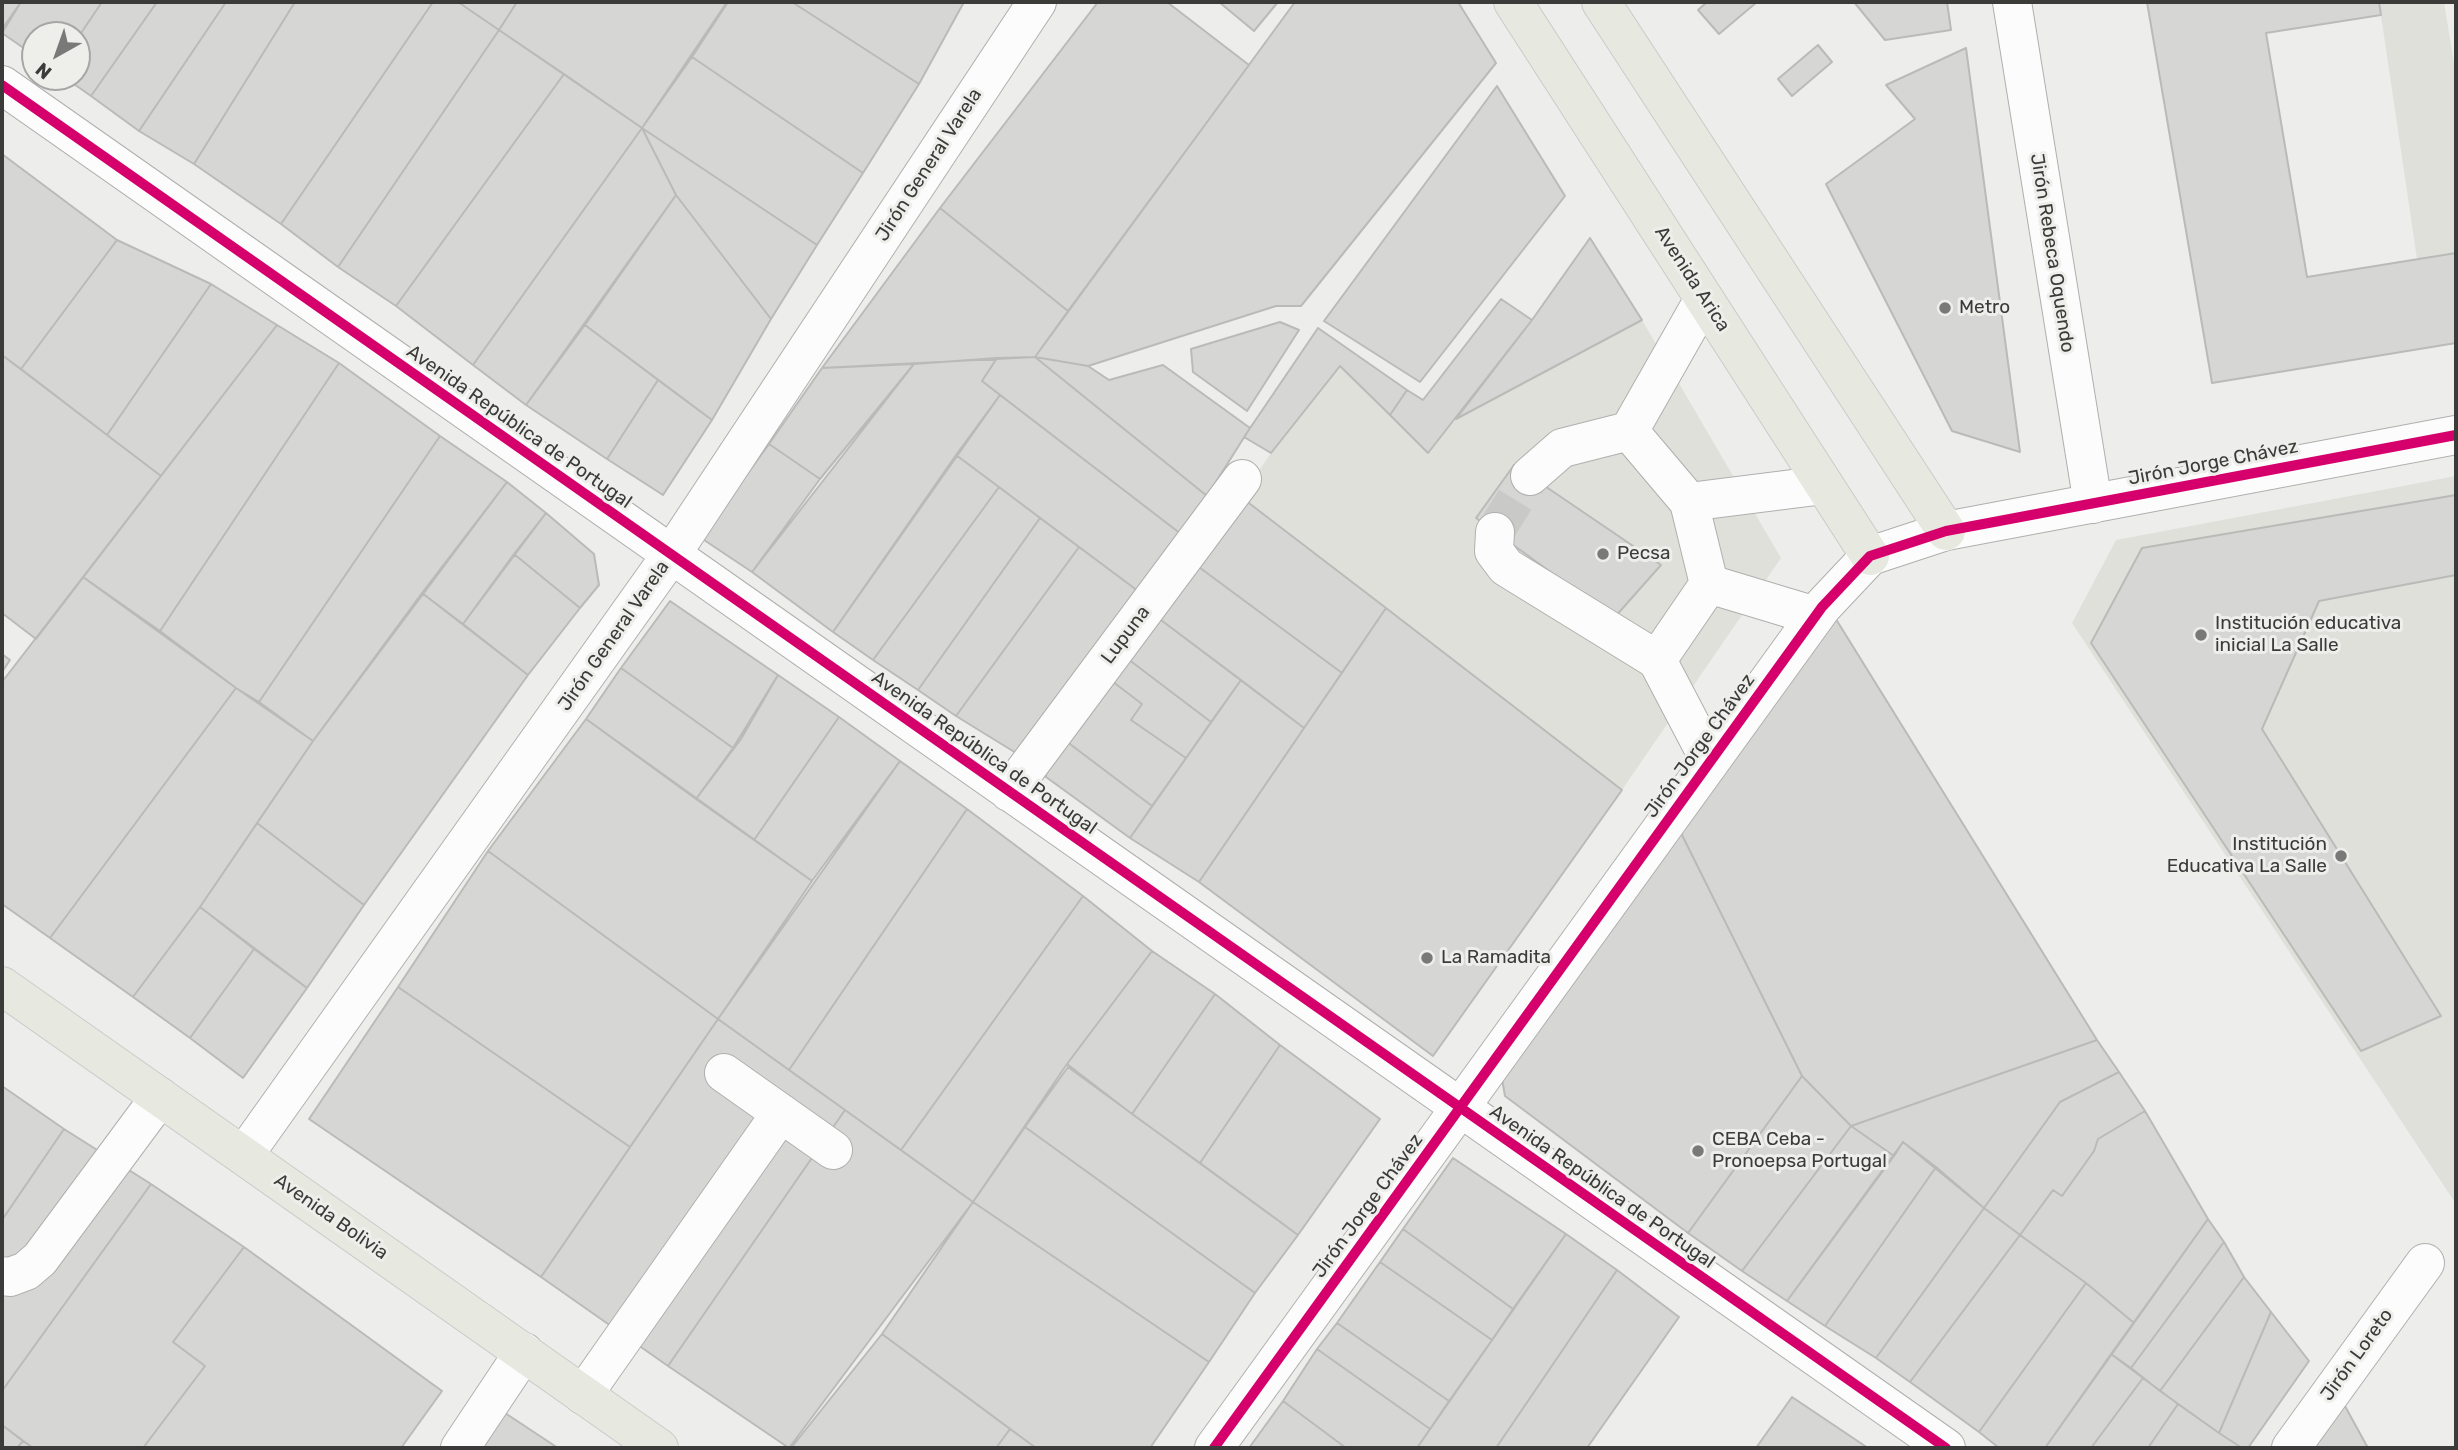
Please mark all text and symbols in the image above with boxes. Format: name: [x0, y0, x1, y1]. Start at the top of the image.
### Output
north arrow: [21, 21, 91, 91]
text: N: [31, 58, 56, 84]
street label: Jirón General Varela: [871, 84, 987, 246]
street label: Jirón Rebeca Oquendo: [2025, 152, 2079, 354]
street label: Avenida Arica: [1649, 222, 1735, 336]
place label: Metro: [1959, 297, 2010, 319]
marker: Metro: [1937, 300, 1953, 316]
street label: Avenida República de Portugal: [402, 340, 636, 514]
street label: Jirón Jorge Chávez: [2126, 435, 2300, 491]
place label: Pecsa: [1617, 543, 1670, 565]
marker: Pecsa: [1595, 546, 1611, 562]
street label: Jirón General Varela: [554, 557, 674, 715]
street label: Lupuna: [1097, 602, 1155, 668]
place label: Institución educativa inicial La Salle: [2215, 613, 2401, 657]
marker: Institución educativa inicial La Salle: [2193, 627, 2209, 643]
street label: Avenida República de Portugal: [867, 666, 1101, 840]
street label: Jirón Jorge Chávez: [1640, 670, 1760, 822]
place label: Institución Educativa La Salle: [2167, 834, 2327, 878]
marker: Institución Educativa La Salle: [2333, 848, 2349, 864]
place label: La Ramadita: [1441, 947, 1551, 969]
marker: La Ramadita: [1419, 950, 1435, 966]
street label: Avenida República de Portugal: [1485, 1100, 1719, 1274]
place label: CEBA Ceba - Pronoepsa Portugal: [1712, 1129, 1887, 1173]
street label: Jirón Jorge Chávez: [1308, 1130, 1428, 1282]
marker: CEBA Ceba - Pronoepsa Portugal: [1690, 1143, 1706, 1159]
street label: Avenida Bolivia: [270, 1169, 392, 1265]
street label: Jirón Loreto: [2316, 1305, 2398, 1405]

